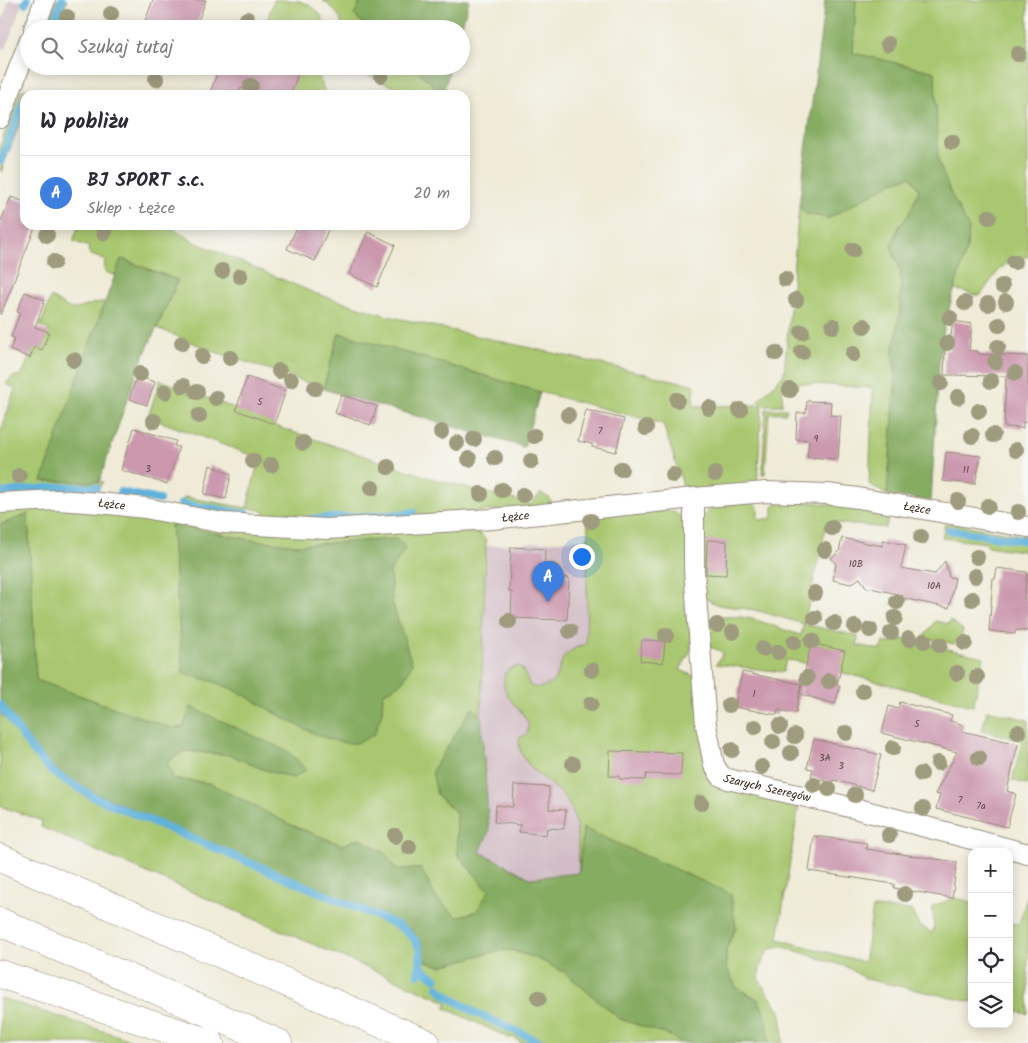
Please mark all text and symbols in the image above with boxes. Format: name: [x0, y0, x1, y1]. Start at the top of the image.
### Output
search box: [20, 20, 470, 75]
text: Szukaj tutaj: [78, 33, 173, 63]
icon: search: [38, 34, 66, 62]
text: W pobliżu: [40, 106, 128, 139]
text: BJ SPORT s.c.: [87, 166, 204, 196]
text: A: [51, 181, 61, 206]
text: 20 m: [414, 181, 450, 206]
text: Sklep · Łężce: [87, 196, 175, 221]
house number: 5: [257, 394, 263, 410]
house number: 7: [598, 423, 603, 439]
house number: 9: [814, 431, 819, 447]
house number: 3: [145, 461, 151, 477]
house number: 11: [963, 462, 969, 478]
street label: Łężce: [97, 493, 127, 515]
street label: Łężce: [902, 496, 933, 520]
street label: Łężce: [501, 506, 531, 527]
your location: [569, 544, 595, 570]
house number: 10B: [849, 556, 863, 572]
pin: A: [532, 561, 564, 602]
house number: 10A: [927, 578, 941, 594]
house number: 1: [752, 686, 756, 702]
house number: 5: [914, 716, 920, 732]
house number: 3A: [819, 750, 831, 766]
house number: 3: [838, 758, 844, 774]
street label: Szarych Szeregów: [720, 768, 814, 807]
house number: 7: [958, 792, 963, 808]
house number: 7a: [976, 798, 986, 814]
map controls: [968, 848, 1013, 1028]
button: +: [968, 848, 1013, 893]
button: −: [968, 893, 1013, 938]
button: locate: [968, 938, 1013, 983]
button: layers: [968, 983, 1013, 1028]

